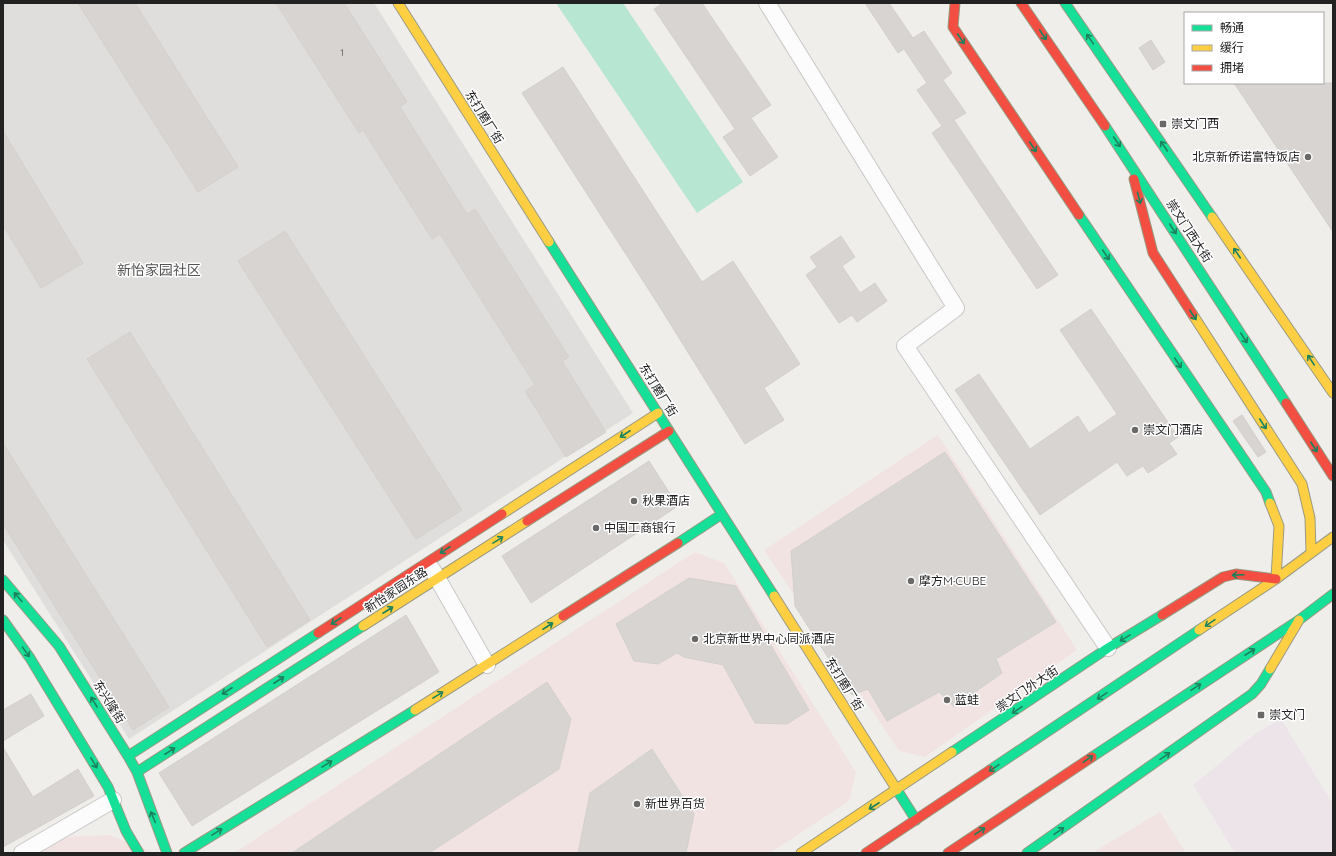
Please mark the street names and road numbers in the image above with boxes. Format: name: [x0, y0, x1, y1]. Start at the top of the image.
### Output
street label: 东打磨厂街: [462, 87, 507, 146]
street label: 崇文门西大街: [1164, 196, 1215, 265]
street label: 东打磨厂街: [636, 360, 681, 419]
street label: 新怡家园东路: [361, 564, 430, 615]
street label: 东打磨厂街: [822, 654, 867, 713]
street label: 崇文门外大街: [993, 662, 1061, 715]
street label: 东兴隆街: [90, 677, 129, 726]

